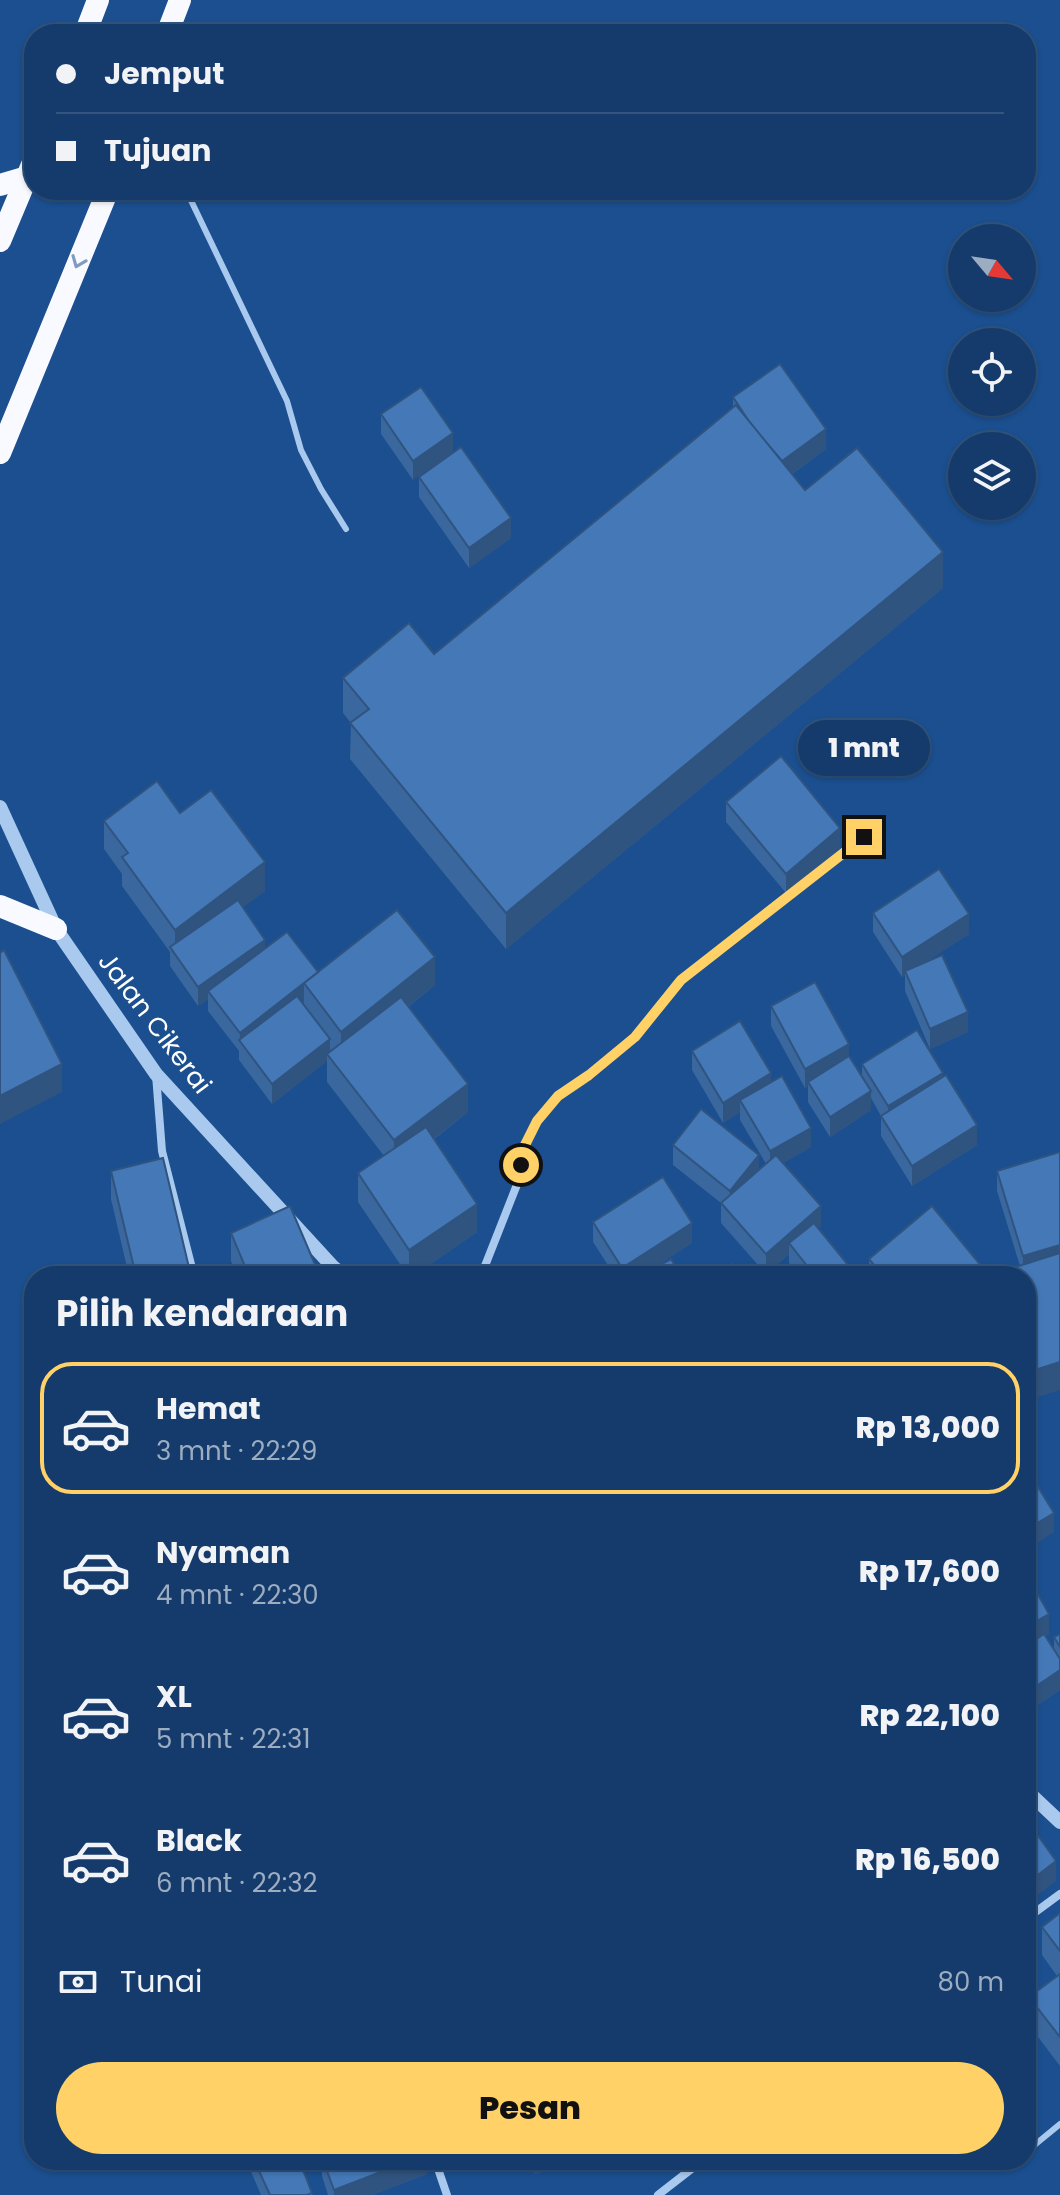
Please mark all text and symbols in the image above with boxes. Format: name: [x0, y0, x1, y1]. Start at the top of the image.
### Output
text: Jemput: [104, 52, 224, 95]
text: Tujuan: [104, 129, 212, 172]
north arrow: [948, 224, 1036, 312]
map controls: [948, 224, 1036, 520]
one-way arrow: [71, 254, 88, 268]
button: locate: [948, 328, 1036, 416]
button: layers: [948, 432, 1036, 520]
callout: 1 mnt: [798, 721, 930, 777]
text: 1 mnt: [828, 730, 900, 766]
route end: [846, 819, 882, 855]
street label: Jalan Cikerai: [90, 945, 220, 1101]
route start: [503, 1147, 539, 1183]
text: Pilih kendaraan: [56, 1288, 348, 1339]
text: Hemat: [156, 1387, 261, 1430]
icon: car: [60, 1392, 132, 1464]
text: Rp 13,000: [856, 1406, 1000, 1449]
text: 3 mnt · 22:29: [156, 1433, 317, 1469]
text: Nyaman: [156, 1531, 290, 1574]
icon: car: [60, 1536, 132, 1608]
text: Rp 17,600: [859, 1550, 1000, 1593]
text: 4 mnt · 22:30: [156, 1577, 319, 1613]
text: XL: [156, 1675, 192, 1718]
icon: car: [60, 1680, 132, 1752]
text: Rp 22,100: [859, 1694, 1000, 1737]
text: 5 mnt · 22:31: [156, 1721, 311, 1757]
text: Black: [156, 1819, 242, 1862]
icon: car: [60, 1824, 132, 1896]
text: Rp 16,500: [855, 1838, 1000, 1881]
text: 6 mnt · 22:32: [156, 1865, 317, 1901]
icon: cash: [56, 1960, 100, 2004]
text: Tunai: [120, 1960, 202, 2003]
text: 80 m: [938, 1964, 1004, 2000]
button: Pesan: [56, 2062, 1004, 2154]

